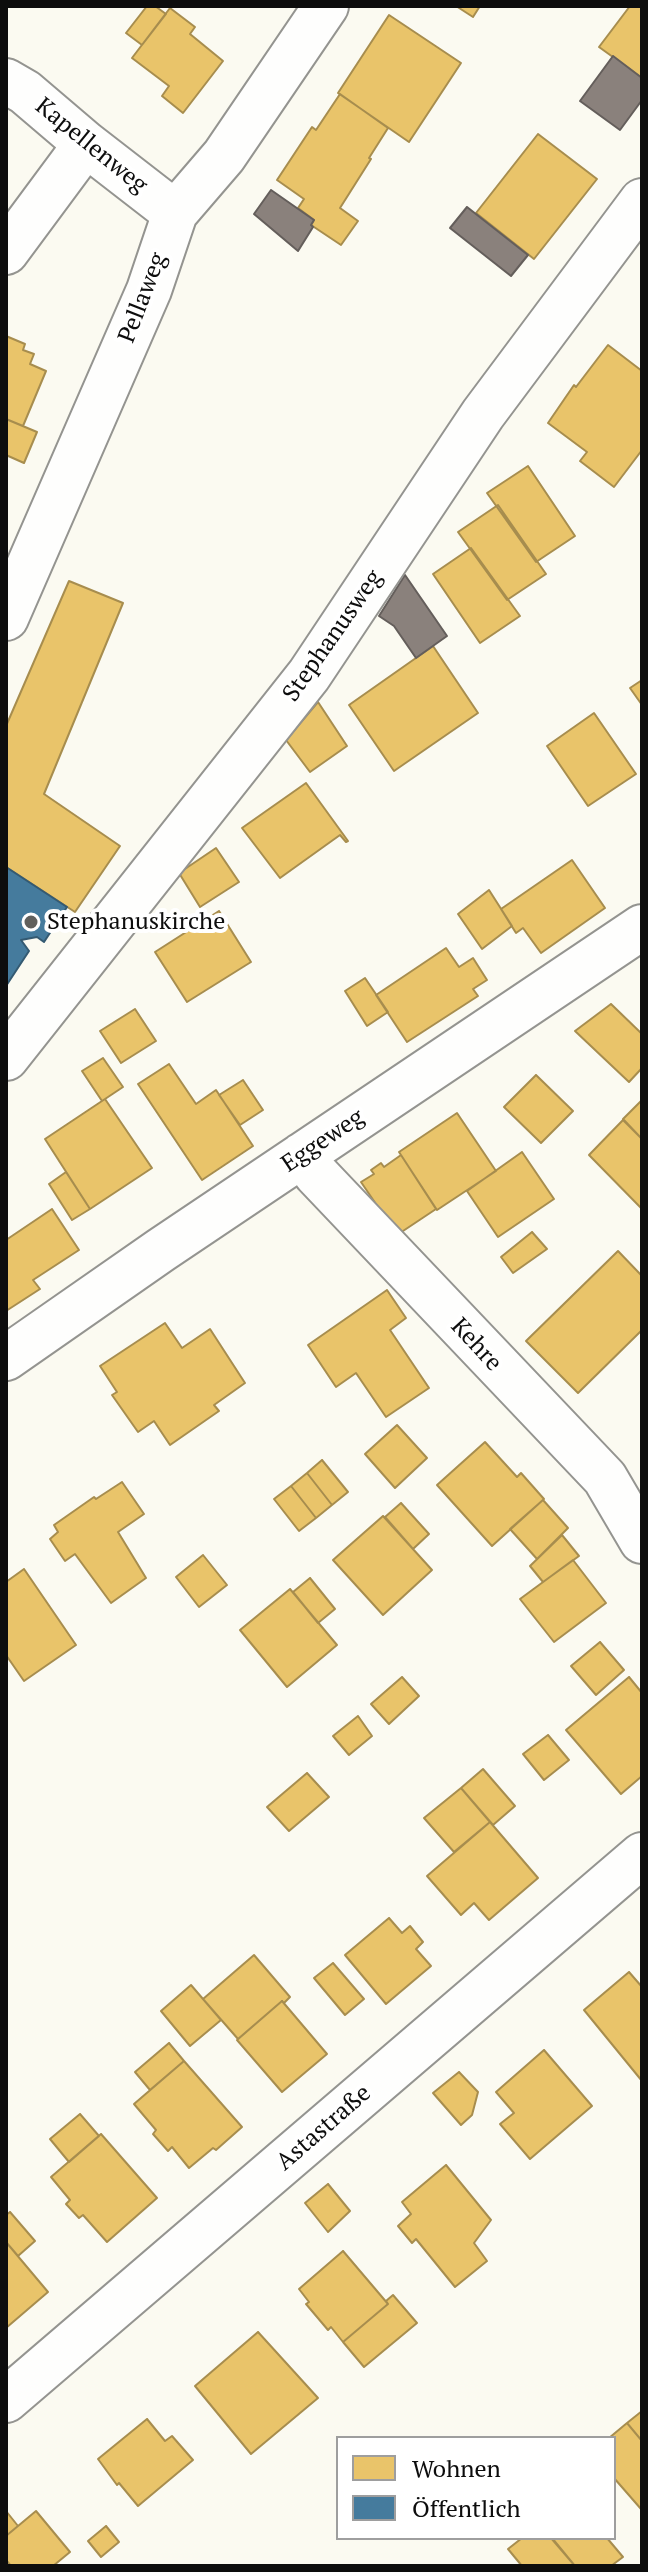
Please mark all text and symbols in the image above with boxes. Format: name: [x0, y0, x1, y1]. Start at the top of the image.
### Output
street label: Kapellenweg: [29, 92, 153, 200]
street label: Pellaweg: [113, 249, 173, 347]
street label: Stephanusweg: [277, 565, 389, 707]
place label: Stephanuskirche: [47, 908, 225, 936]
marker: Stephanuskirche: [22, 913, 40, 931]
street label: Eggeweg: [276, 1103, 370, 1179]
street label: Kehre: [444, 1313, 508, 1377]
street label: Astastraße: [271, 2079, 377, 2177]
legend: [336, 2436, 616, 2540]
text: Wohnen: [412, 2452, 501, 2484]
text: Öffentlich: [412, 2492, 521, 2524]

